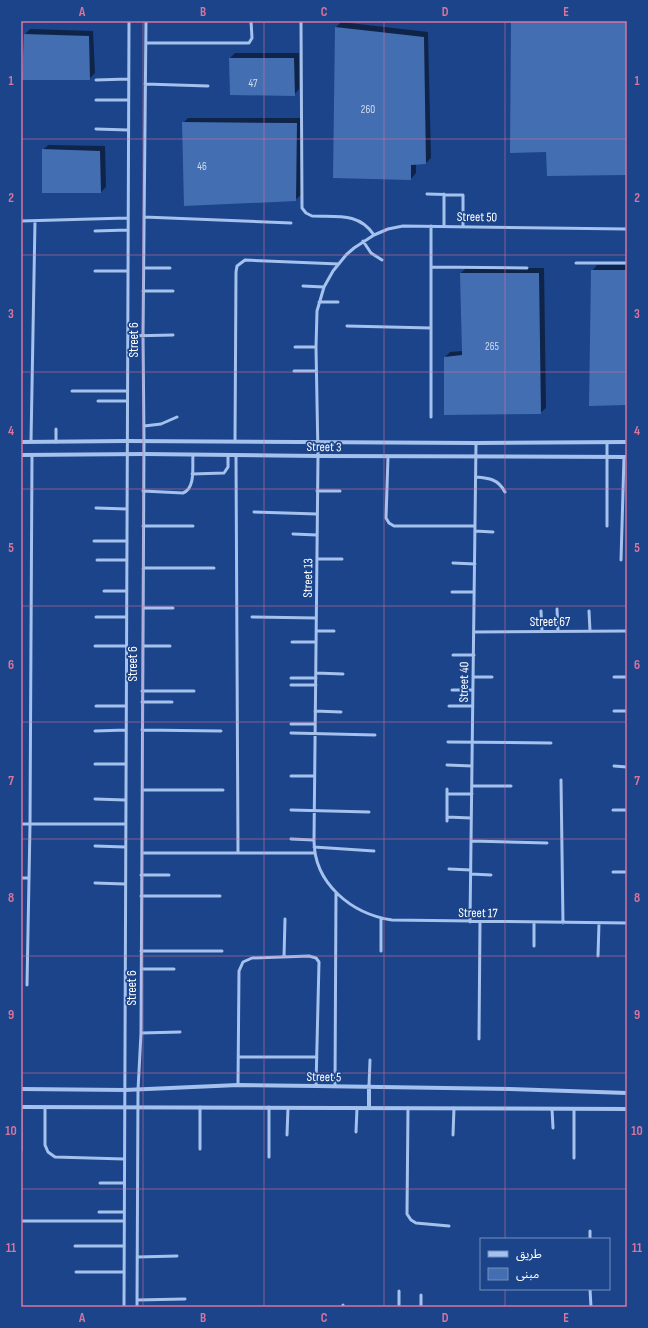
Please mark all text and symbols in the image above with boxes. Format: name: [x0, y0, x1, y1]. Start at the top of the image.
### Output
text: A: [78, 4, 86, 20]
text: B: [200, 4, 206, 20]
text: C: [321, 4, 328, 20]
text: D: [442, 4, 449, 20]
text: E: [563, 4, 569, 20]
text: 1: [8, 73, 14, 89]
text: 1: [634, 73, 640, 89]
house number: 47: [249, 77, 258, 90]
house number: 260: [361, 103, 375, 116]
house number: 46: [197, 160, 207, 173]
text: 2: [8, 190, 14, 206]
text: 2: [634, 190, 640, 206]
street label: Street 50: [457, 209, 498, 225]
text: 3: [8, 306, 14, 322]
text: 3: [634, 306, 640, 322]
street label: Street 6: [126, 322, 142, 358]
house number: 265: [485, 340, 499, 353]
text: 4: [8, 423, 14, 439]
text: 4: [634, 423, 640, 439]
street label: Street 3: [306, 439, 342, 455]
text: 5: [8, 540, 14, 556]
text: 5: [634, 540, 640, 556]
street label: Street 13: [300, 558, 316, 598]
street label: Street 67: [530, 614, 571, 630]
street label: Street 6: [125, 646, 141, 682]
text: 6: [8, 657, 14, 673]
text: 6: [634, 657, 640, 673]
street label: Street 40: [456, 661, 472, 703]
text: 7: [8, 773, 14, 789]
text: 7: [634, 773, 640, 789]
text: 8: [8, 890, 14, 906]
text: 8: [634, 890, 640, 906]
street label: Street 17: [458, 905, 499, 921]
street label: Street 6: [124, 970, 140, 1006]
text: 9: [8, 1007, 14, 1023]
text: 9: [634, 1007, 640, 1023]
street label: Street 5: [306, 1069, 341, 1085]
text: 10: [5, 1123, 17, 1139]
text: 10: [631, 1123, 643, 1139]
legend: [480, 1238, 610, 1290]
text: 11: [6, 1240, 16, 1256]
text: 11: [632, 1240, 642, 1256]
text: طريق: [516, 1247, 542, 1262]
text: مبنى: [516, 1267, 539, 1282]
text: A: [78, 1310, 86, 1326]
text: B: [200, 1310, 206, 1326]
text: C: [321, 1310, 328, 1326]
text: D: [442, 1310, 449, 1326]
text: E: [563, 1310, 569, 1326]

